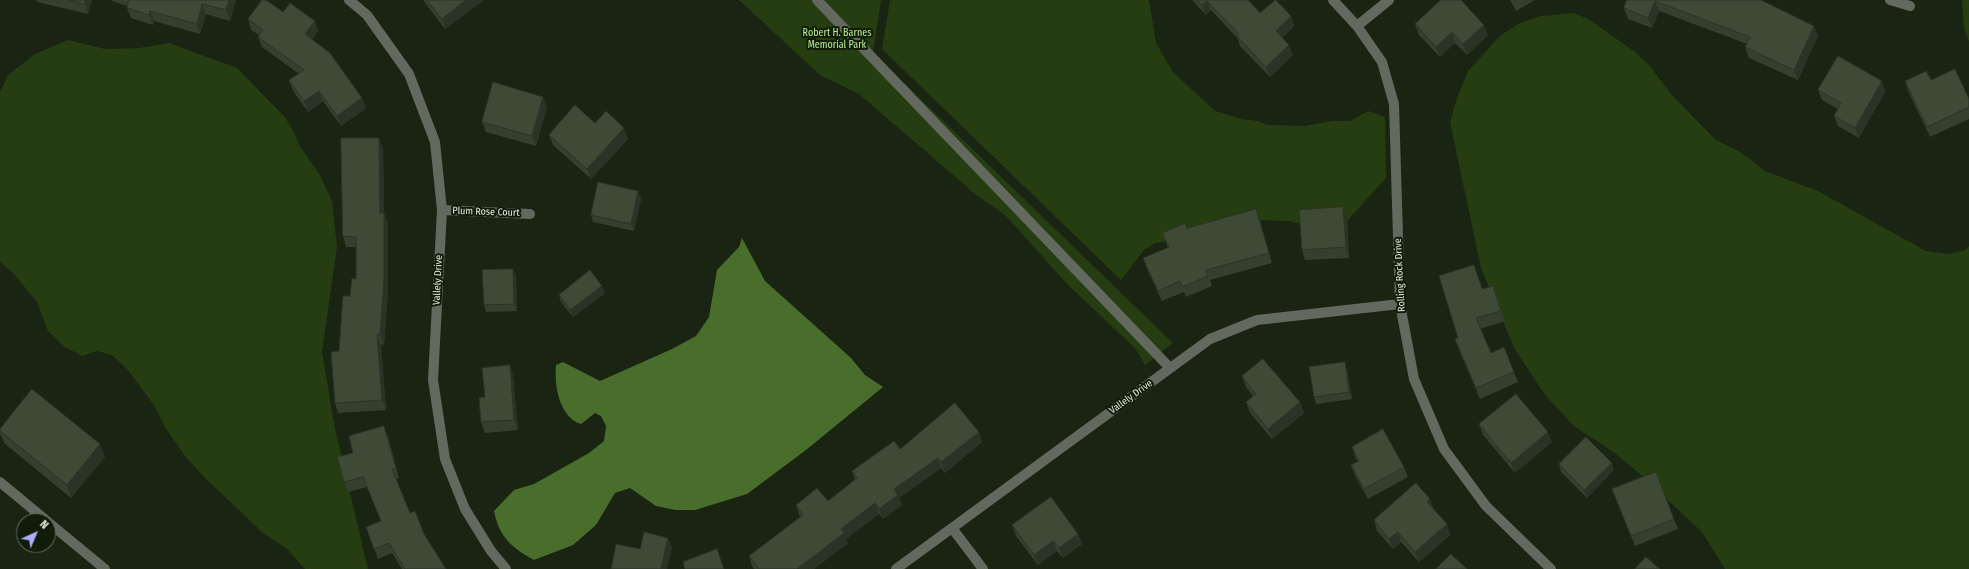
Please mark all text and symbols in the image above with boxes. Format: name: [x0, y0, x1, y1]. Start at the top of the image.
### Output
park label: Robert H. Barnes Memorial Park: [803, 27, 871, 50]
street label: Plum Rose Court: [452, 205, 520, 219]
street label: Rolling Rock Drive: [1392, 238, 1408, 312]
street label: Vallely Drive: [431, 255, 445, 305]
street label: Vallely Drive: [1107, 377, 1155, 417]
north arrow: [16, 513, 56, 553]
text: N: [37, 518, 51, 532]

